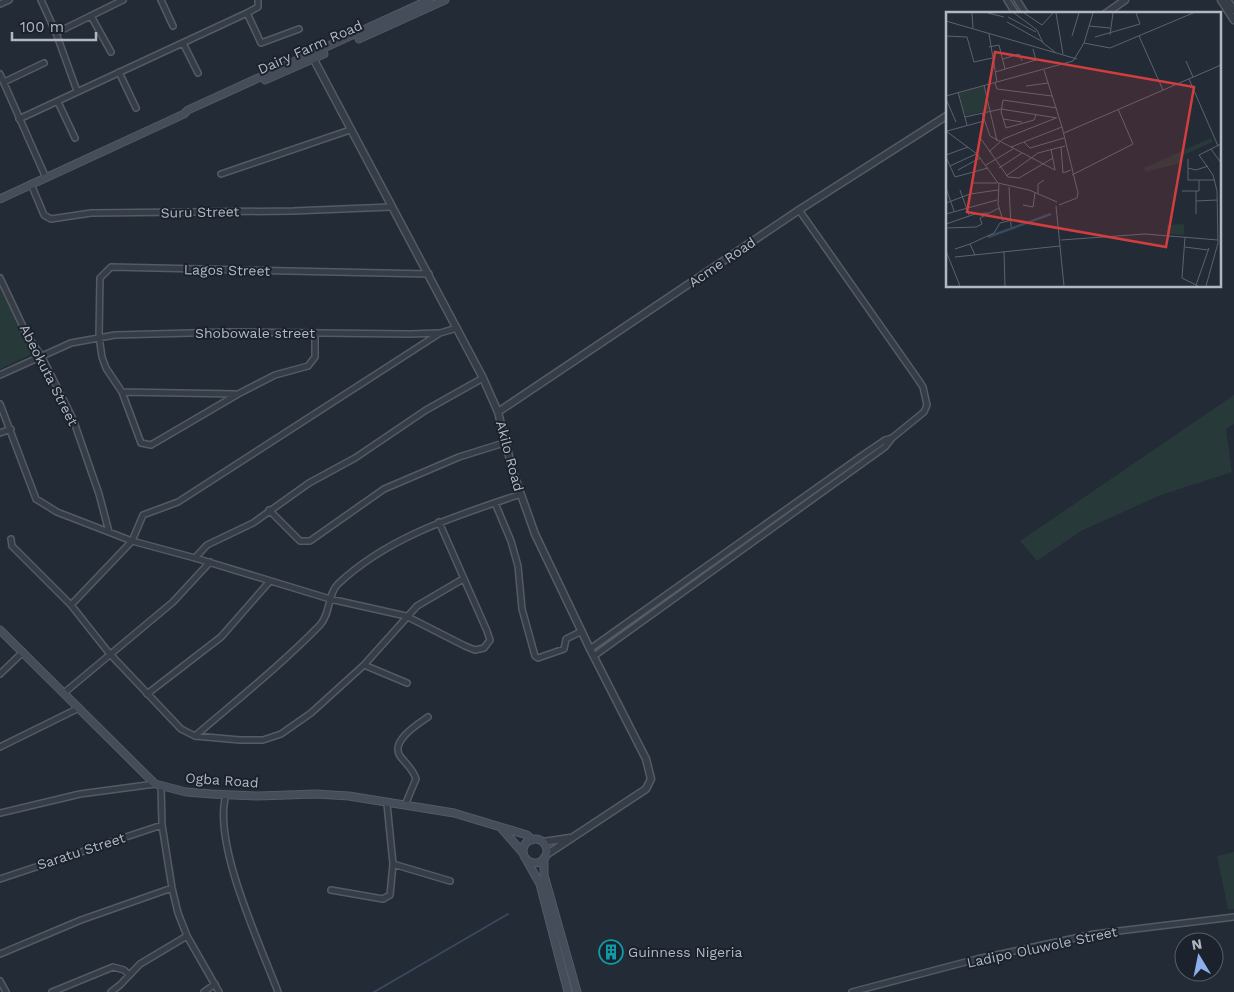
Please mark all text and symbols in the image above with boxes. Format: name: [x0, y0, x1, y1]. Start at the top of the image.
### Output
scale bar: [12, 10, 96, 42]
inset map: [946, 12, 1222, 288]
street label: Dairy Farm Road: [255, 17, 365, 77]
text: 100 m: [20, 18, 64, 36]
street label: Suru Street: [160, 203, 240, 221]
street label: Acme Road: [685, 234, 759, 290]
street label: Lagos Street: [184, 261, 270, 279]
street label: Abeokuta Street: [17, 322, 81, 428]
street label: Shobowale street: [195, 325, 315, 341]
street label: Akilo Road: [493, 419, 527, 493]
street label: Ogba Road: [185, 769, 259, 791]
street label: Saratu Street: [35, 829, 127, 873]
street label: Ladipo Oluwole Street: [965, 923, 1119, 971]
north arrow: [1174, 932, 1224, 982]
text: N: [1190, 935, 1203, 953]
building icon: Guinness Nigeria: [598, 939, 624, 965]
place label: Guinness Nigeria: [628, 944, 742, 960]

